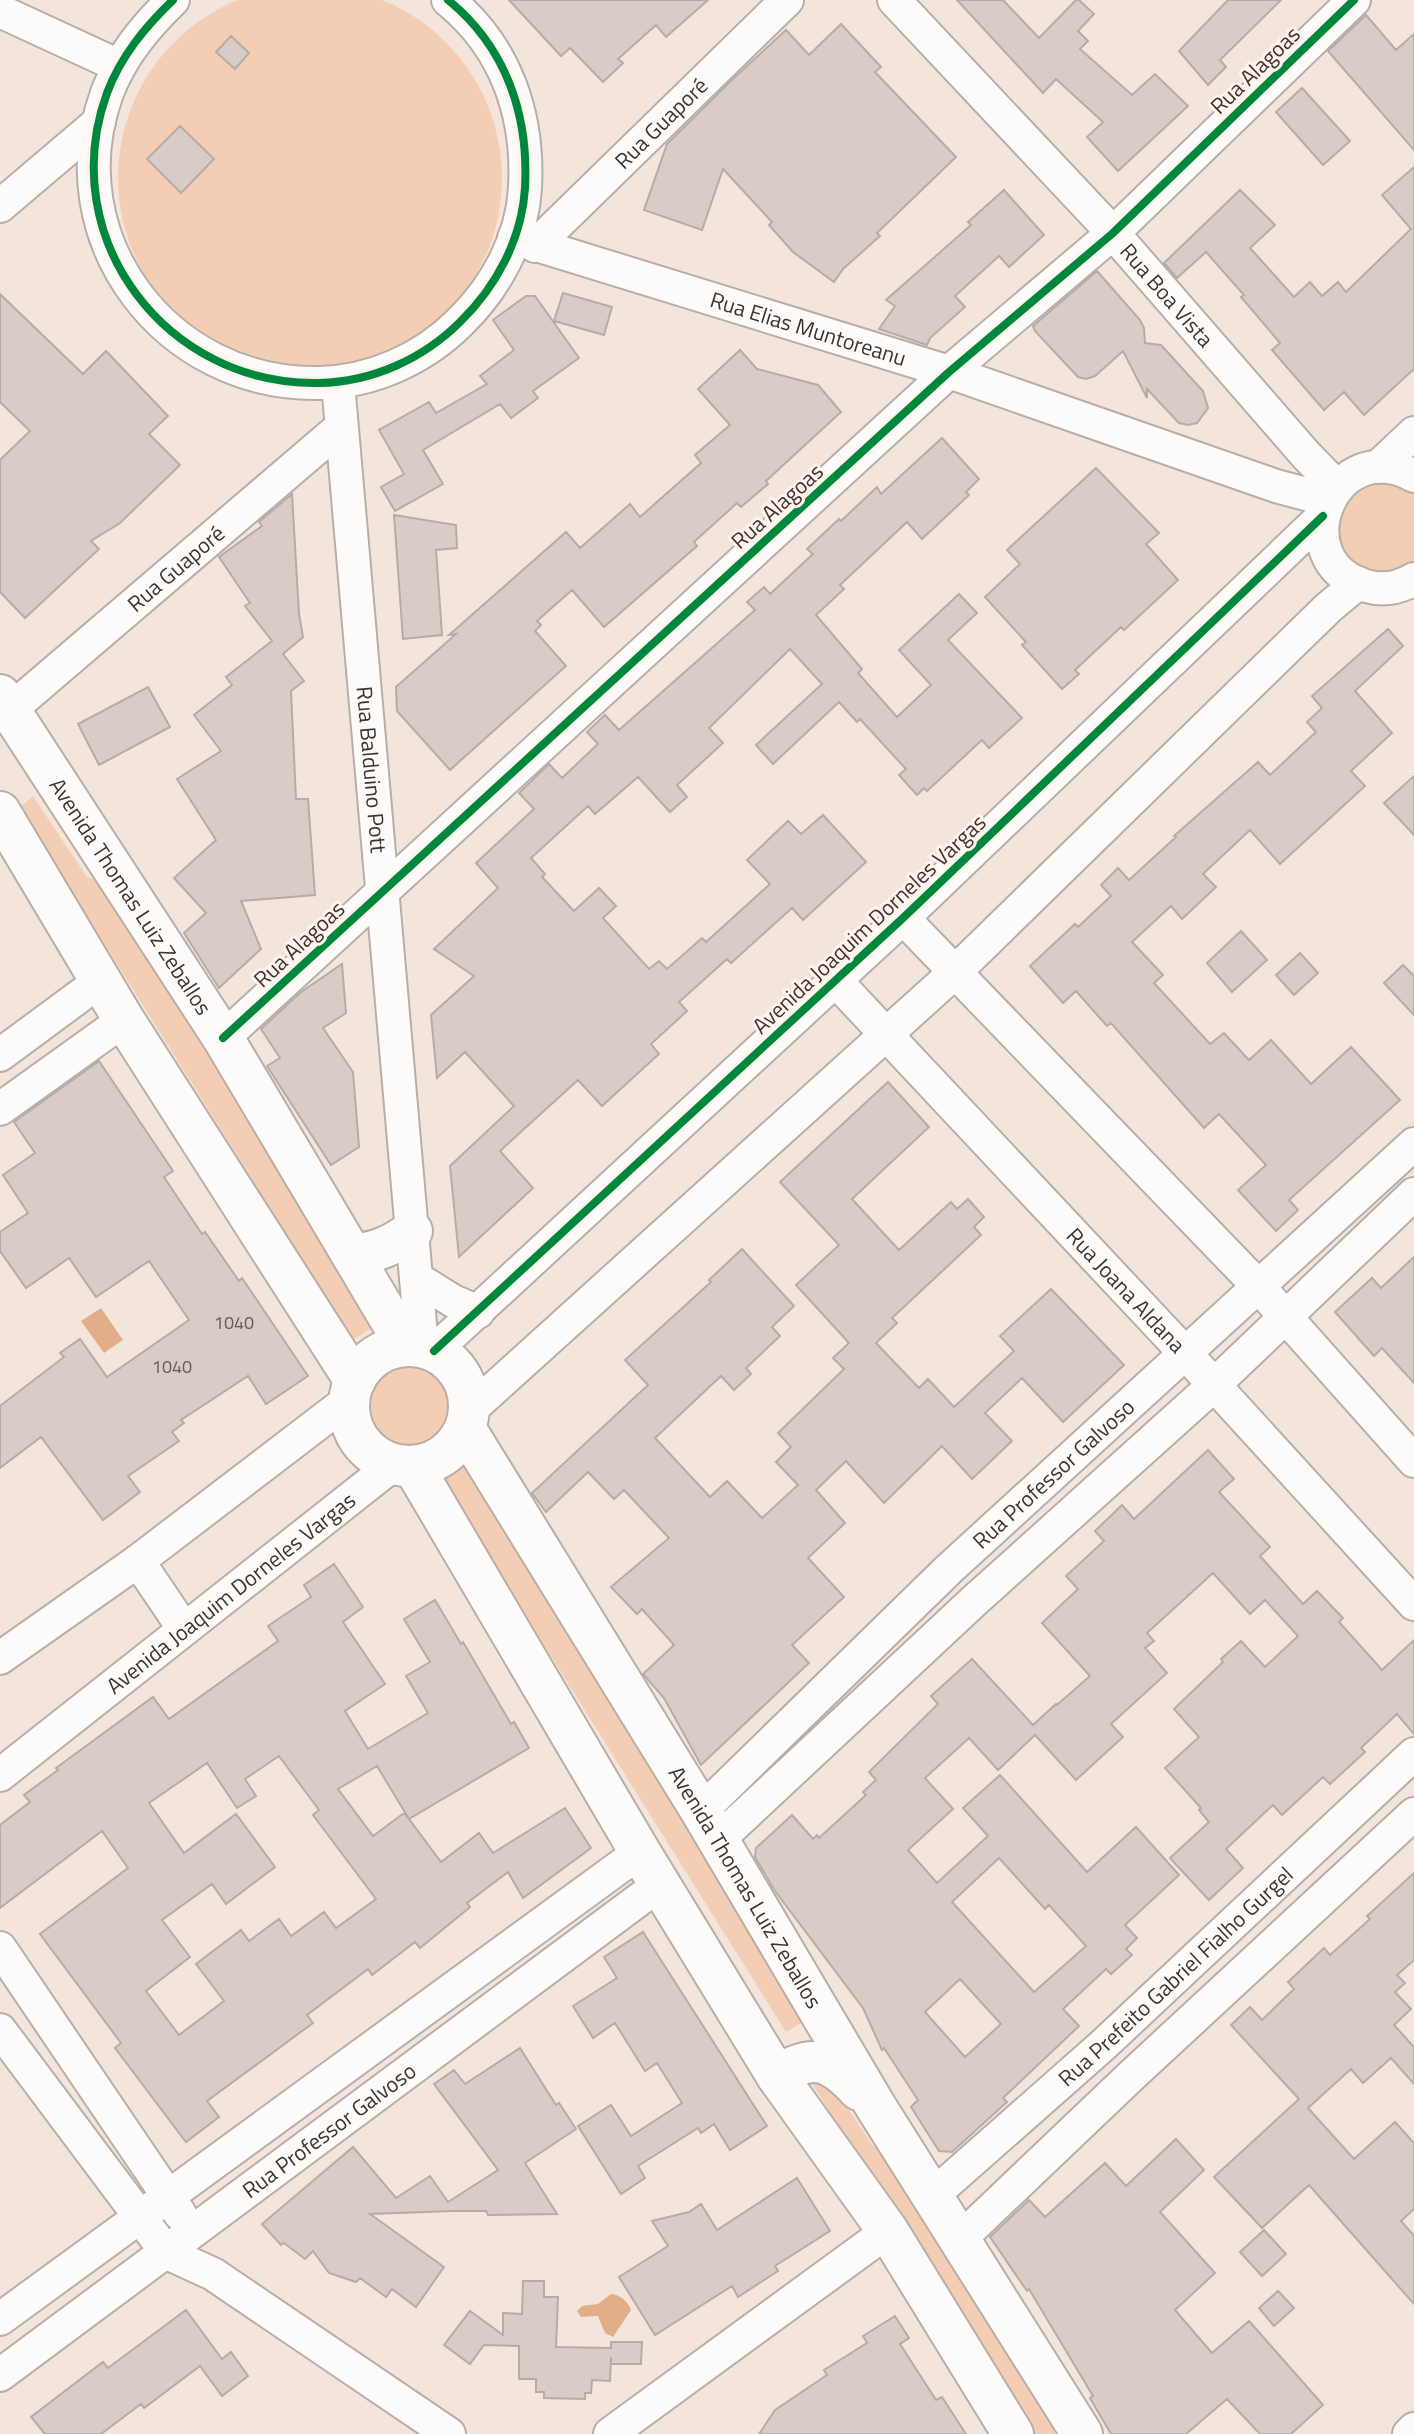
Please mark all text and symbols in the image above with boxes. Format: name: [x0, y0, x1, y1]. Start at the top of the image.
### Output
street label: Rua Alagoas: [1202, 18, 1308, 122]
street label: Rua Guaporé: [606, 69, 715, 177]
street label: Rua Boa Vista: [1112, 235, 1222, 355]
street label: Rua Elias Muntoreanu: [706, 282, 911, 375]
street label: Rua Alagoas: [723, 455, 831, 557]
street label: Rua Guaporé: [119, 517, 232, 620]
street label: Rua Balduino Pott: [347, 685, 396, 855]
street label: Avenida Thomas Luiz Zeballos: [41, 771, 221, 1022]
street label: Avenida Joaquim Dorneles Vargas: [744, 806, 994, 1042]
street label: Rua Alagoas: [246, 893, 352, 995]
street label: Rua Joana Aldana: [1058, 1220, 1194, 1361]
house number: 1040: [214, 1309, 254, 1336]
house number: 1040: [152, 1353, 192, 1380]
street label: Rua Professor Galvoso: [965, 1390, 1142, 1557]
street label: Avenida Joaquim Dorneles Vargas: [99, 1484, 363, 1702]
street label: Avenida Thomas Luiz Zeballos: [660, 1759, 831, 2015]
street label: Rua Prefeito Gabriel Fialho Gurgel: [1050, 1858, 1301, 2095]
street label: Rua Professor Galvoso: [235, 2054, 423, 2206]

